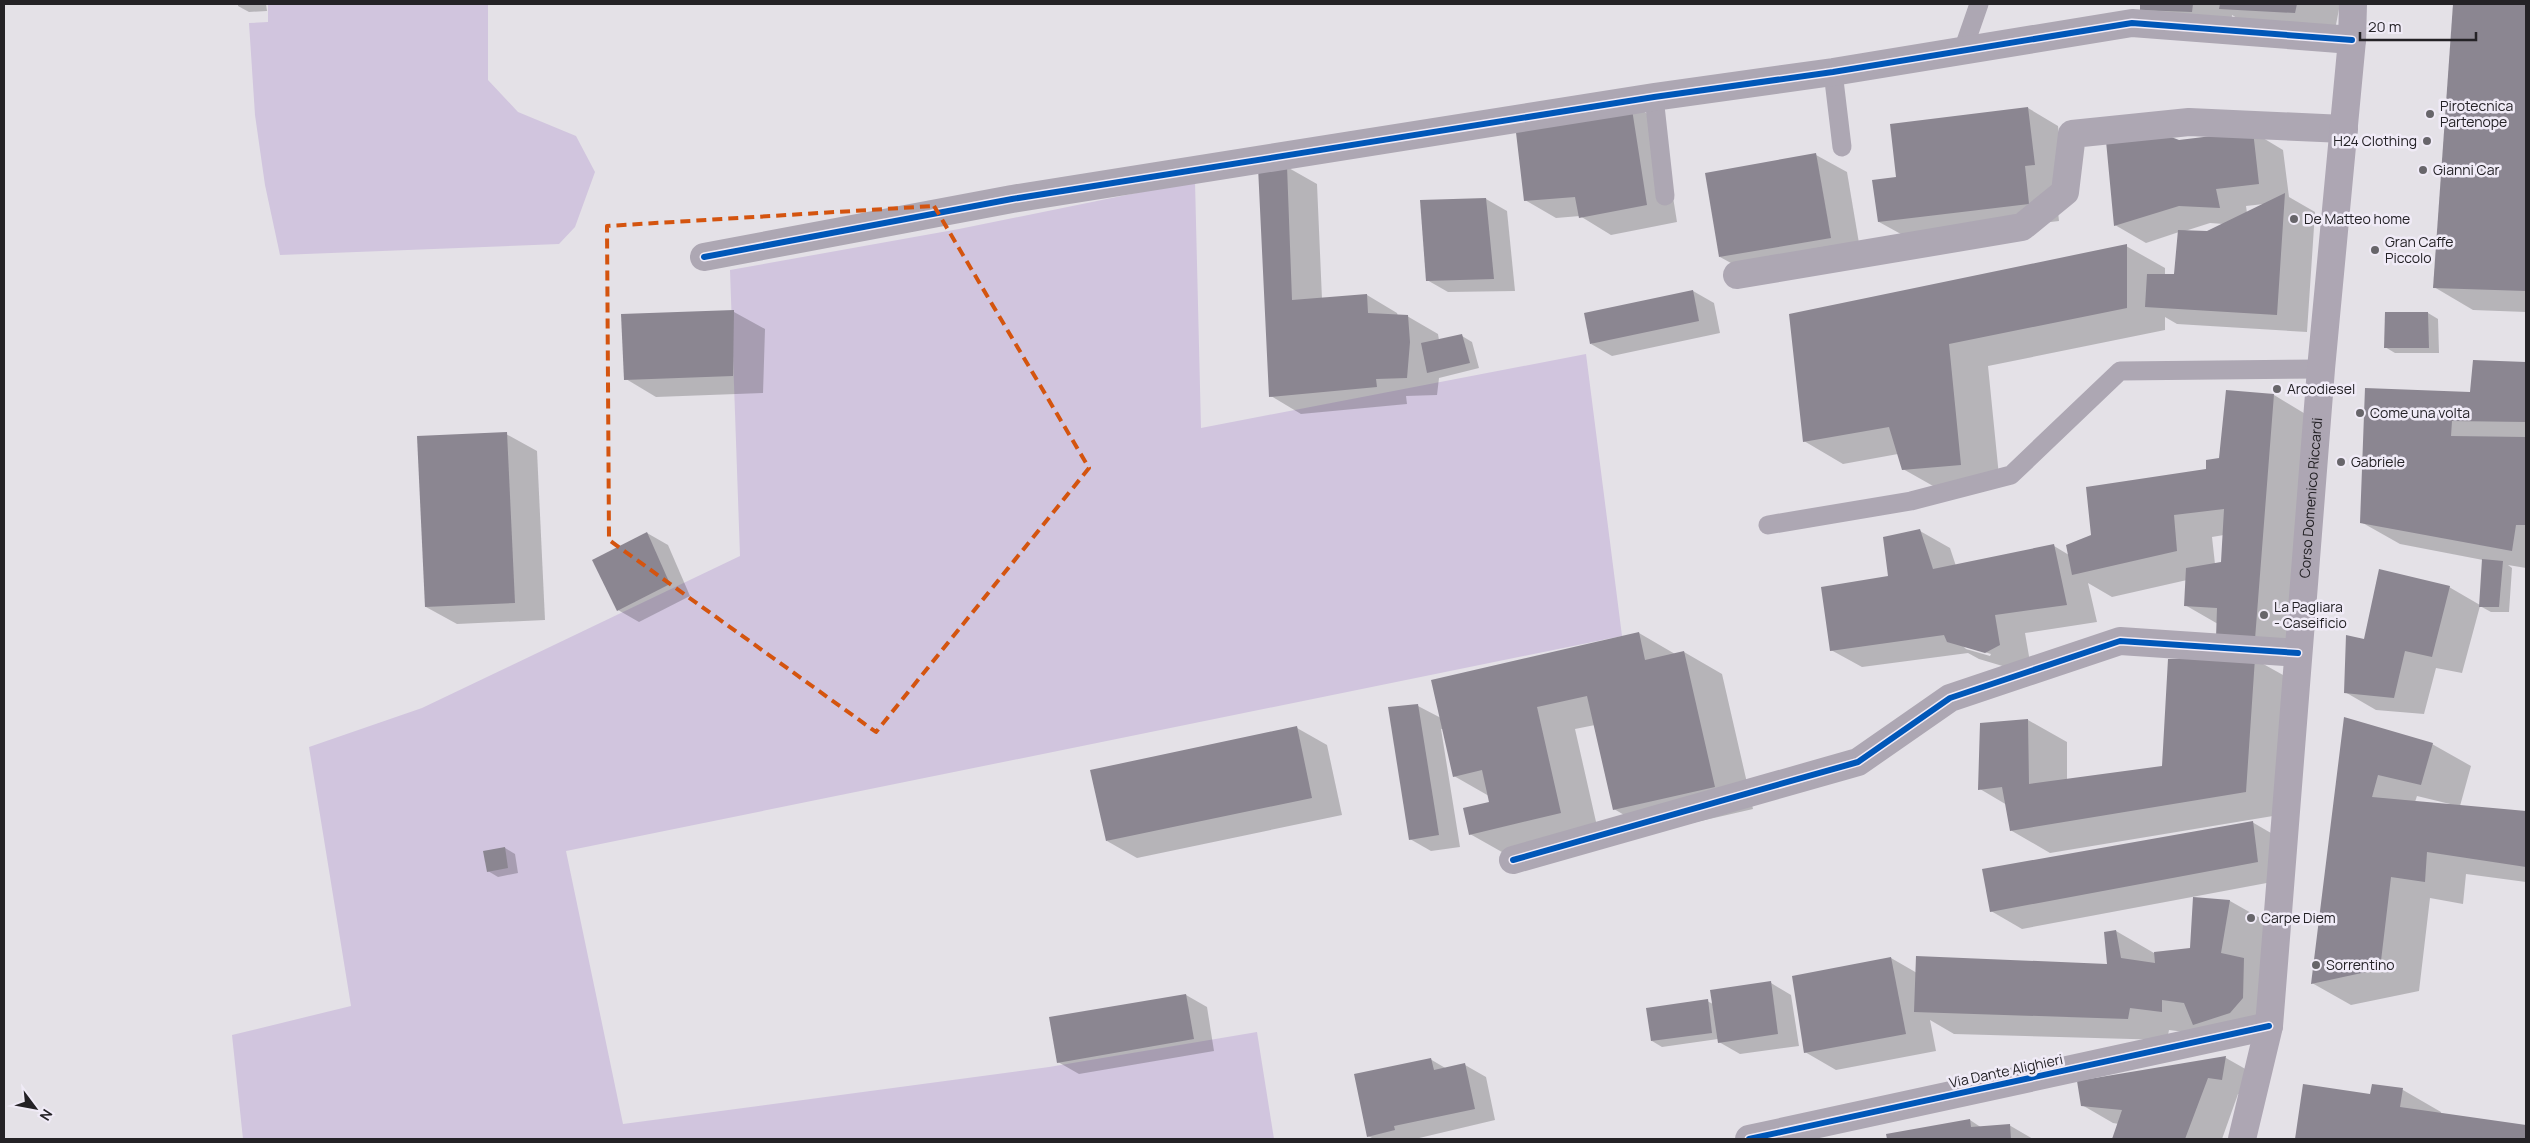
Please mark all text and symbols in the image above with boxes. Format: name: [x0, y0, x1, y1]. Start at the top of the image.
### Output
scale bar: [2360, 10, 2476, 42]
text: 20 m: [2368, 16, 2401, 37]
place label: Pirotecnica Partenope: [2440, 96, 2513, 131]
marker: Pirotecnica Partenope: [2424, 108, 2436, 120]
place label: H24 Clothing: [2333, 131, 2417, 150]
marker: H24 Clothing: [2421, 135, 2433, 147]
place label: Gianni Car: [2433, 160, 2499, 179]
marker: Gianni Car: [2417, 164, 2429, 176]
place label: De Matteo home: [2304, 209, 2410, 228]
marker: De Matteo home: [2288, 213, 2300, 225]
place label: Gran Caffe Piccolo: [2385, 232, 2454, 267]
marker: Gran Caffe Piccolo: [2369, 244, 2381, 256]
place label: Arcodiesel: [2287, 379, 2355, 398]
marker: Arcodiesel: [2271, 383, 2283, 395]
place label: Come una volta: [2370, 403, 2470, 422]
marker: Come una volta: [2354, 407, 2366, 419]
street label: Corso Domenico Riccardi: [2294, 417, 2326, 579]
place label: Gabriele: [2351, 452, 2405, 471]
marker: Gabriele: [2335, 456, 2347, 468]
place label: La Pagliara - Caseificio: [2274, 597, 2347, 632]
marker: La Pagliara - Caseificio: [2258, 609, 2270, 621]
place label: Carpe Diem: [2261, 908, 2336, 927]
marker: Carpe Diem: [2245, 912, 2257, 924]
place label: Sorrentino: [2326, 955, 2395, 974]
marker: Sorrentino: [2310, 959, 2322, 971]
street label: Via Dante Alighieri: [1947, 1049, 2064, 1092]
north arrow: [10, 1083, 60, 1133]
text: N: [36, 1106, 57, 1124]

